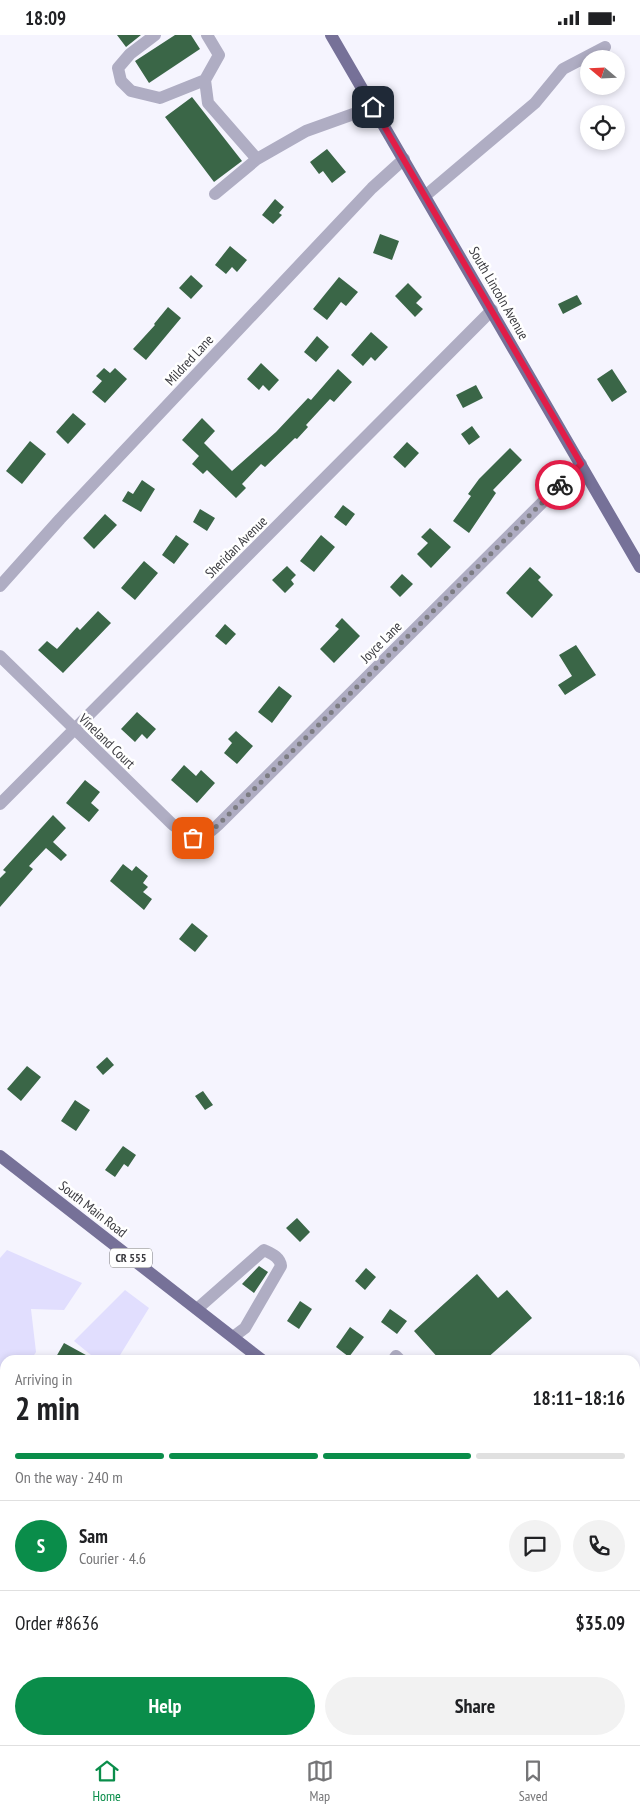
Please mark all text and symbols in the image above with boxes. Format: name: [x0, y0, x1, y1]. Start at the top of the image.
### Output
text: 18:09: [25, 6, 66, 30]
north arrow: [580, 50, 625, 95]
map controls: [580, 50, 625, 150]
pin: [352, 86, 394, 128]
icon: home: [359, 93, 387, 121]
button: locate: [580, 105, 625, 150]
street label: South Lincoln Avenue: [465, 243, 533, 343]
street label: Mildred Lane: [161, 331, 217, 389]
courier: [535, 460, 585, 510]
icon: bike: [546, 471, 574, 499]
street label: Sheridan Avenue: [201, 512, 271, 582]
street label: Joyce Lane: [356, 617, 406, 667]
street label: Vineland Court: [74, 709, 139, 772]
pin: [172, 817, 214, 859]
icon: bag: [179, 824, 207, 852]
street label: South Main Road: [55, 1177, 131, 1241]
road number: CR 555: [110, 1249, 152, 1267]
text: Arriving in: [15, 1369, 72, 1389]
text: 18:11–18:16: [532, 1386, 625, 1410]
text: 2 min: [15, 1387, 80, 1429]
text: On the way · 240 m: [15, 1467, 123, 1487]
button: chat: [509, 1520, 561, 1572]
button: phone: [573, 1520, 625, 1572]
text: Sam: [79, 1524, 108, 1548]
text: S: [37, 1534, 45, 1558]
text: Courier · 4.6: [79, 1548, 146, 1568]
text: Order #8636: [15, 1611, 99, 1635]
text: $35.09: [576, 1611, 625, 1635]
button: Help: [15, 1677, 315, 1735]
button: Share: [325, 1677, 625, 1735]
tab: Home: [92, 1757, 121, 1805]
tab: Map: [306, 1757, 334, 1805]
tab: Saved: [519, 1757, 548, 1805]

